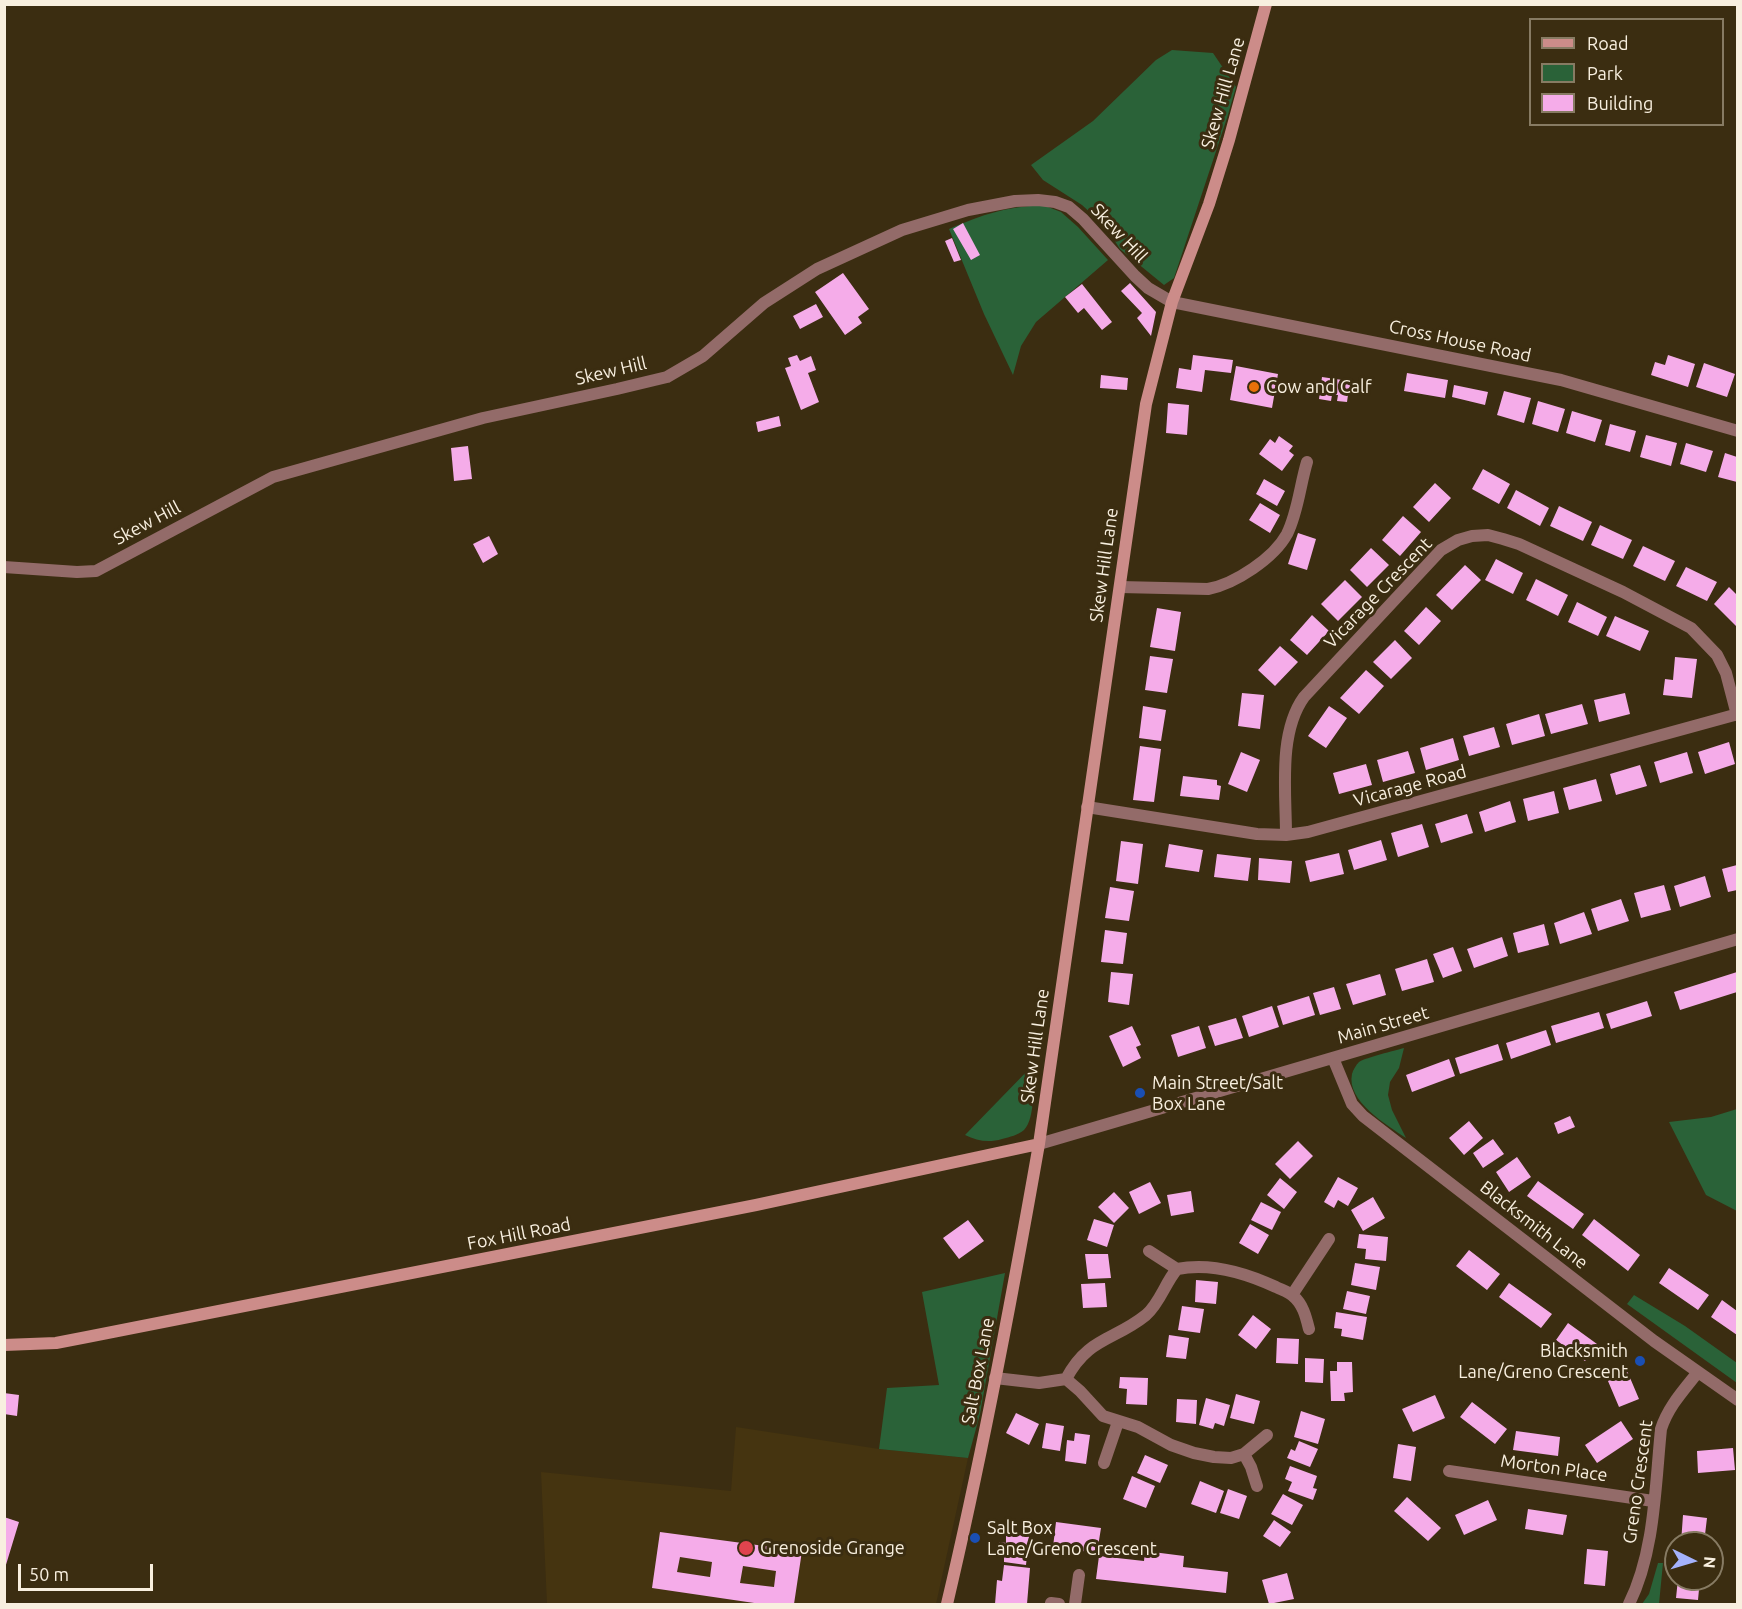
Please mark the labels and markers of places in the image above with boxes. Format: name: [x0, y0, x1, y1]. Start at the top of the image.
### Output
place label: Cow and Calf: [1266, 376, 1372, 398]
marker: Cow and Calf: [1247, 380, 1261, 394]
place label: Main Street/Salt Box Lane: [1152, 1072, 1283, 1114]
marker: Main Street/Salt Box Lane: [1133, 1086, 1147, 1100]
place label: Blacksmith Lane/Greno Crescent: [1458, 1340, 1628, 1382]
marker: Blacksmith Lane/Greno Crescent: [1633, 1354, 1647, 1368]
place label: Salt Box Lane/Greno Crescent: [987, 1517, 1157, 1559]
marker: Salt Box Lane/Greno Crescent: [968, 1531, 982, 1545]
place label: Grenoside Grange: [760, 1537, 905, 1559]
marker: Grenoside Grange: [737, 1539, 755, 1557]

